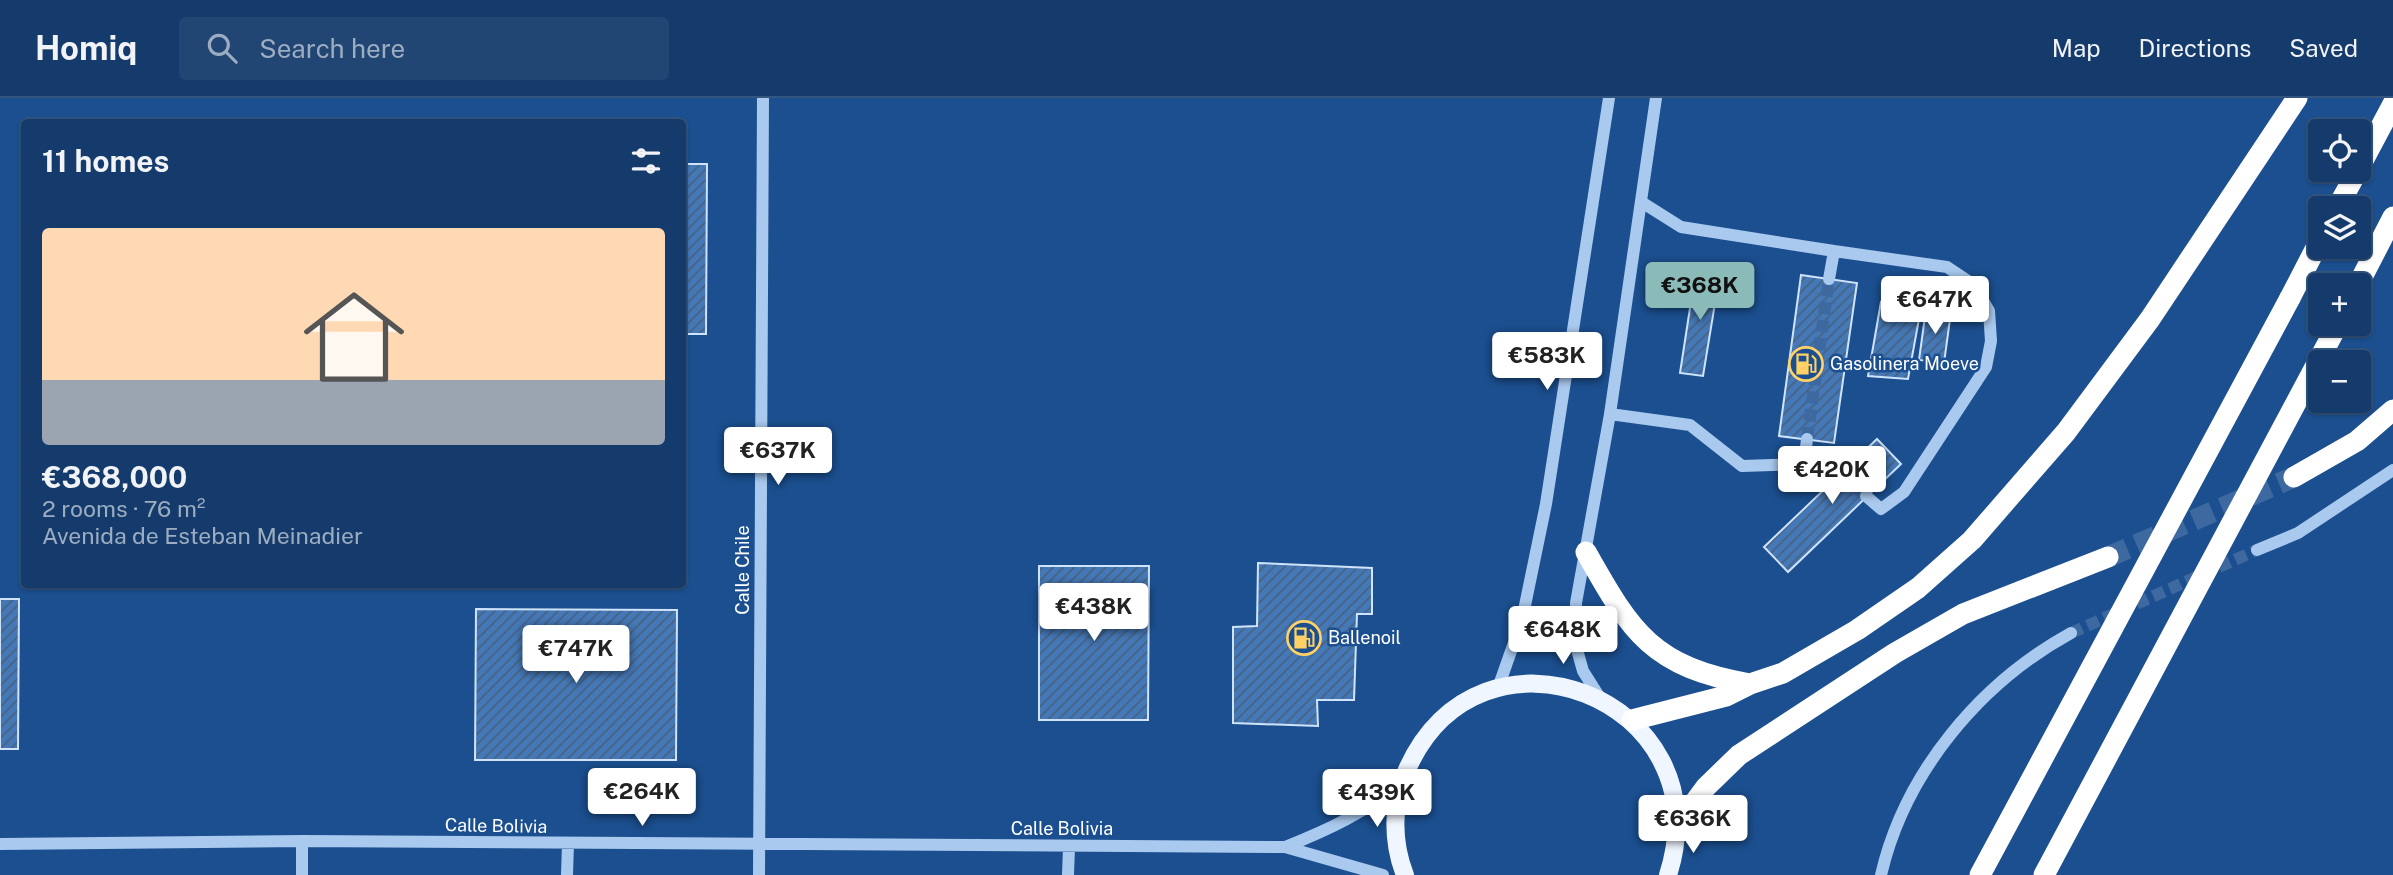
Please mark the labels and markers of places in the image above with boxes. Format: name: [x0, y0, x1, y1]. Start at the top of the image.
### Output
pin: €368K: [1651, 262, 1749, 322]
pin: €647K: [1886, 276, 1984, 336]
pin: €583K: [1498, 332, 1596, 392]
fuel station icon: Gasolinera Moeve: [1787, 345, 1825, 383]
place label: Gasolinera Moeve: [1830, 353, 1979, 374]
pin: €637K: [729, 428, 827, 487]
pin: €420K: [1783, 446, 1881, 506]
pin: €438K: [1045, 584, 1143, 643]
pin: €648K: [1514, 606, 1612, 666]
fuel station icon: Ballenoil: [1285, 619, 1323, 657]
pin: €747K: [527, 626, 625, 685]
place label: Ballenoil: [1328, 627, 1401, 648]
pin: €264K: [593, 768, 691, 828]
pin: €439K: [1328, 770, 1426, 829]
pin: €636K: [1644, 796, 1742, 855]

